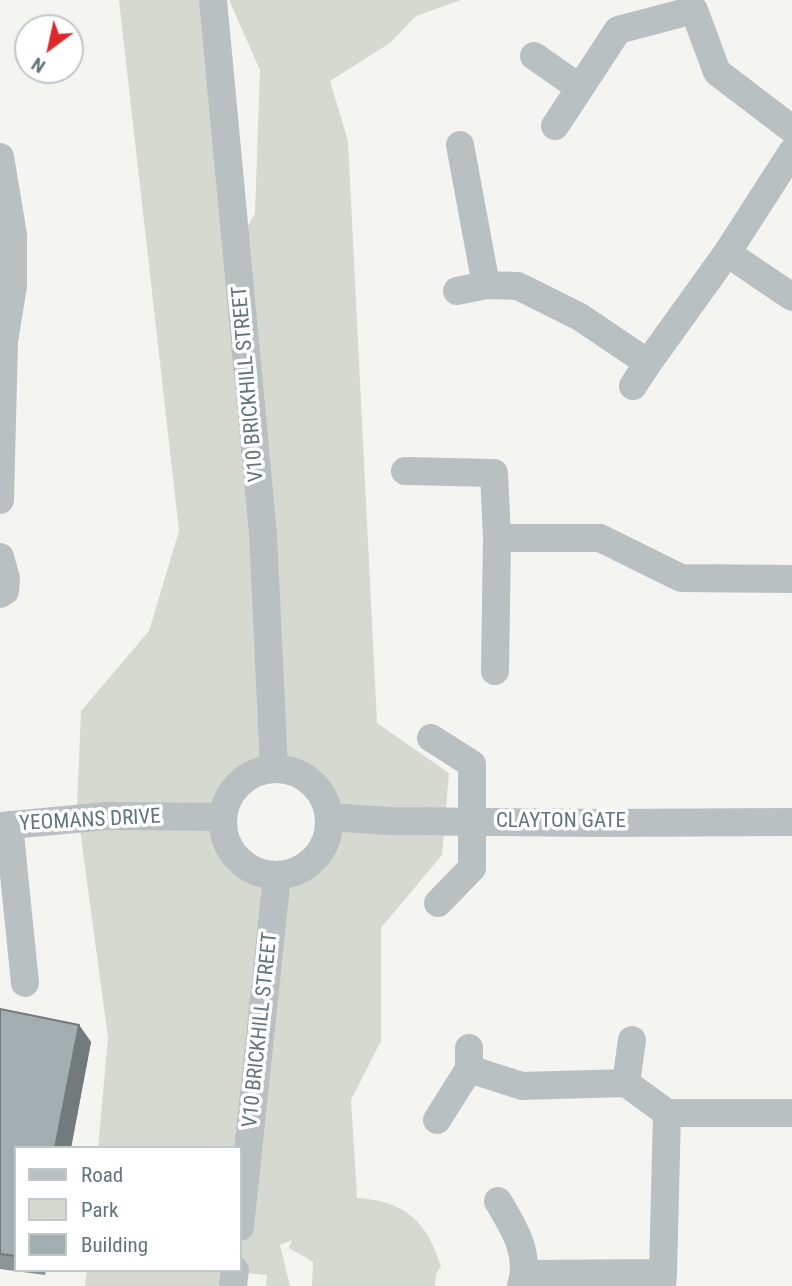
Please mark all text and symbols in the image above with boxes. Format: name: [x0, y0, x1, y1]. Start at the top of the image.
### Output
north arrow: [14, 14, 84, 84]
text: N: [27, 53, 50, 78]
street label: V10 BRICKHILL STREET: [228, 285, 270, 483]
street label: YEOMANS DRIVE: [19, 805, 161, 837]
street label: CLAYTON GATE: [496, 809, 626, 835]
street label: V10 BRICKHILL STREET: [238, 931, 284, 1129]
legend: [14, 1146, 242, 1272]
text: Road: [81, 1163, 123, 1187]
text: Park: [81, 1198, 118, 1222]
text: Building: [81, 1233, 148, 1257]

